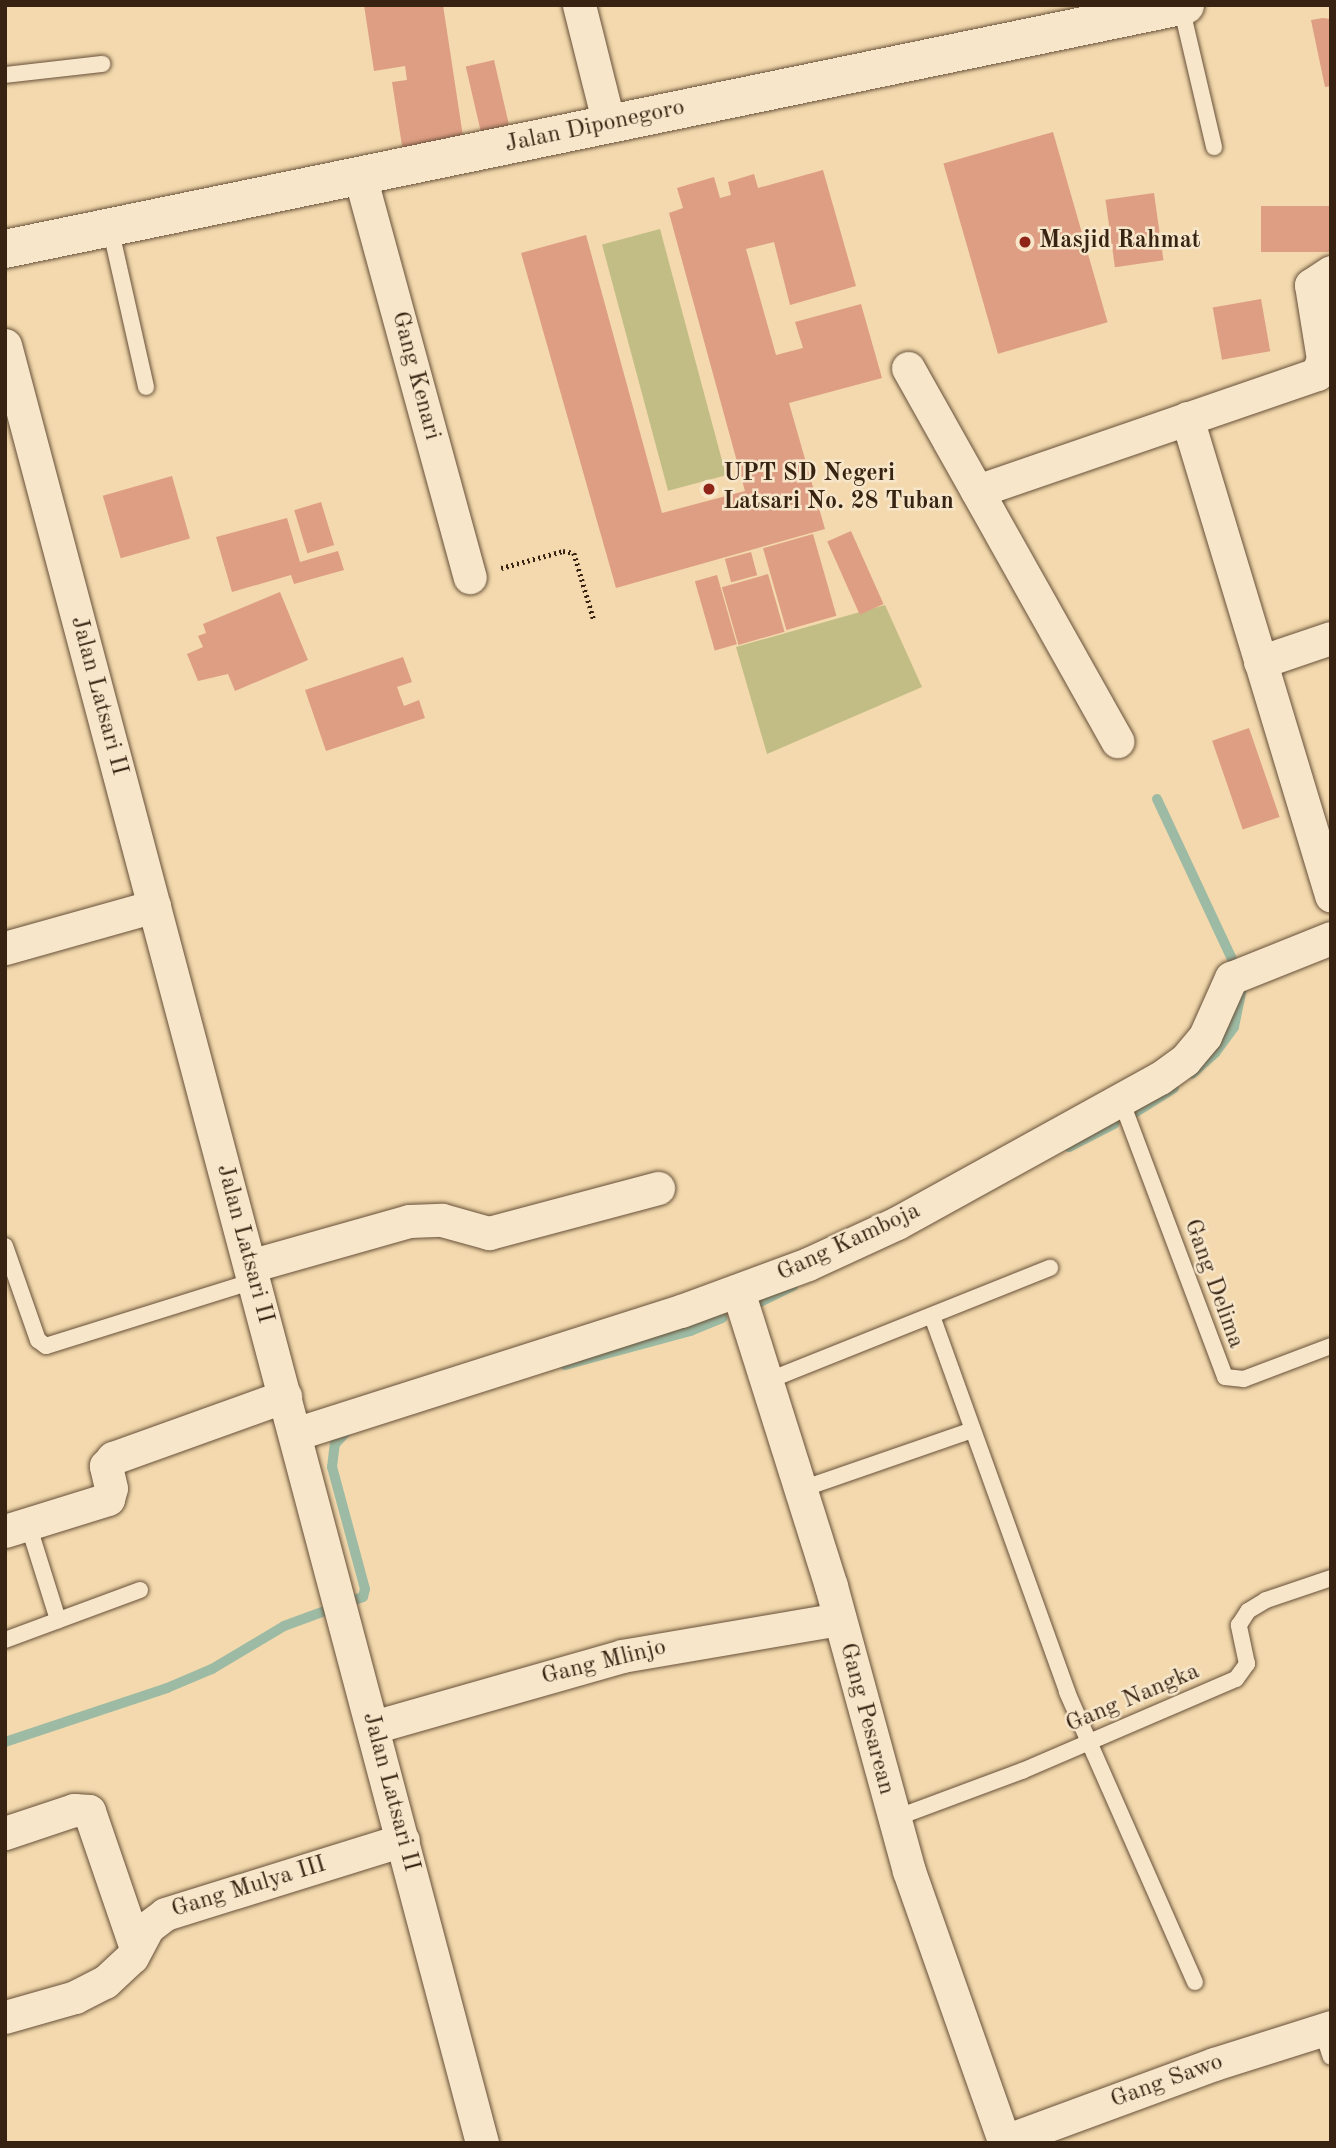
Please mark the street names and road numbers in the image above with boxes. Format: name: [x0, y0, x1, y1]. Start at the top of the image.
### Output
street label: Jalan Diponegoro: [503, 94, 687, 160]
street label: Gang Kenari: [384, 308, 446, 444]
street label: Jalan Latsari II: [63, 613, 133, 779]
street label: Jalan Latsari II: [209, 1161, 279, 1327]
street label: Gang Kamboja: [773, 1197, 925, 1289]
street label: Gang Delima: [1176, 1215, 1250, 1353]
street label: Gang Mlinjo: [539, 1634, 669, 1692]
street label: Gang Pesarean: [832, 1640, 900, 1798]
street label: Gang Nangka: [1062, 1658, 1204, 1740]
street label: Jalan Latsari II: [355, 1709, 425, 1875]
street label: Gang Mulya III: [168, 1851, 330, 1925]
street label: Gang Sawo: [1107, 2048, 1227, 2116]

